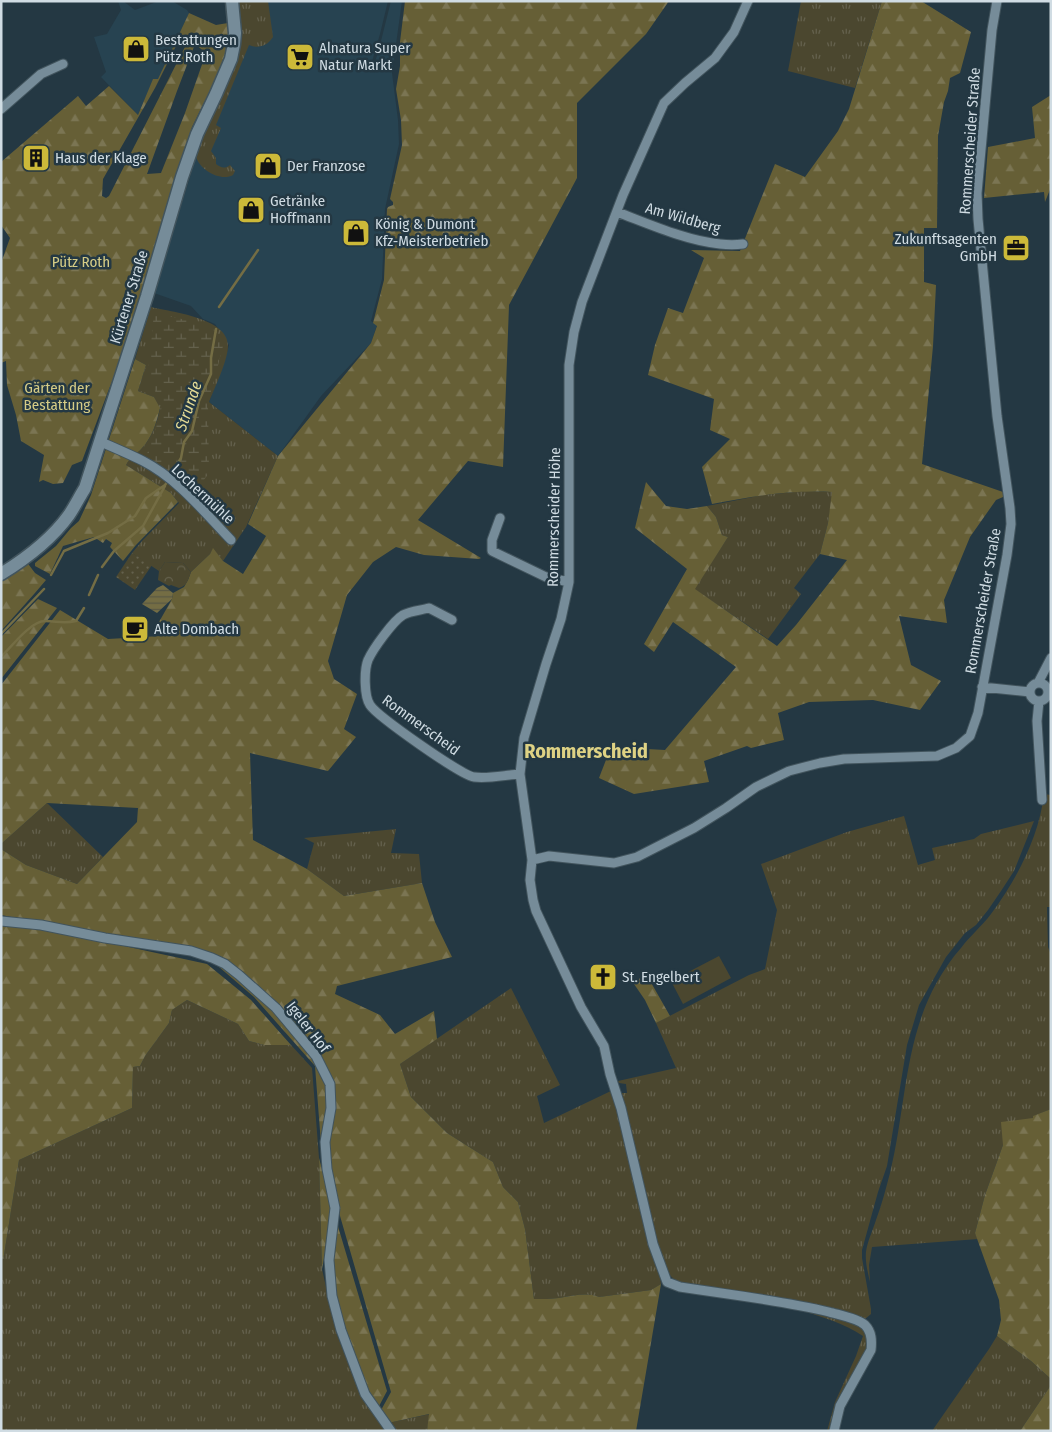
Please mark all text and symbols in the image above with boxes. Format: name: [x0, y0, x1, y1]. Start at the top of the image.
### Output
place label: Bestattungen Pütz Roth: [155, 31, 237, 66]
shop icon: Bestattungen Pütz Roth: [121, 34, 151, 64]
place label: Alnatura Super Natur Markt: [319, 39, 411, 74]
supermarket icon: Alnatura Super Natur Markt: [285, 42, 315, 72]
street label: Rommerscheider Straße: [956, 67, 984, 215]
building icon: Haus der Klage: [21, 143, 51, 173]
place label: Haus der Klage: [55, 149, 147, 167]
shop icon: Der Franzose: [253, 151, 283, 181]
place label: Der Franzose: [287, 157, 365, 175]
place label: Getränke Hoffmann: [270, 192, 331, 227]
shop icon: Getränke Hoffmann: [236, 195, 266, 225]
street label: Am Wildberg: [643, 199, 723, 237]
place label: König & Dumont Kfz-Meisterbetrieb: [375, 215, 488, 250]
shop icon: König & Dumont Kfz-Meisterbetrieb: [341, 218, 371, 248]
place label: Zukunftsagenten GmbH: [895, 230, 997, 265]
office icon: Zukunftsagenten GmbH: [1001, 233, 1031, 263]
street label: Kürtener Straße: [106, 248, 152, 346]
park label: Pütz Roth: [52, 253, 110, 271]
water label: Strunde: [171, 378, 206, 434]
park label: Gärten der Bestattung: [24, 379, 90, 414]
street label: Rommerscheider Höhe: [544, 447, 564, 587]
street label: Lochermühle: [168, 460, 238, 528]
street label: Rommerscheider Straße: [961, 527, 1005, 675]
cafe icon: Alte Dombach: [120, 614, 150, 644]
place label: Alte Dombach: [154, 620, 239, 638]
street label: Rommerscheid: [379, 691, 463, 759]
district label: Rommerscheid: [524, 739, 648, 763]
church icon: St. Engelbert: [588, 962, 618, 992]
place label: St. Engelbert: [622, 968, 700, 986]
street label: Igeler Hof: [283, 998, 334, 1057]

